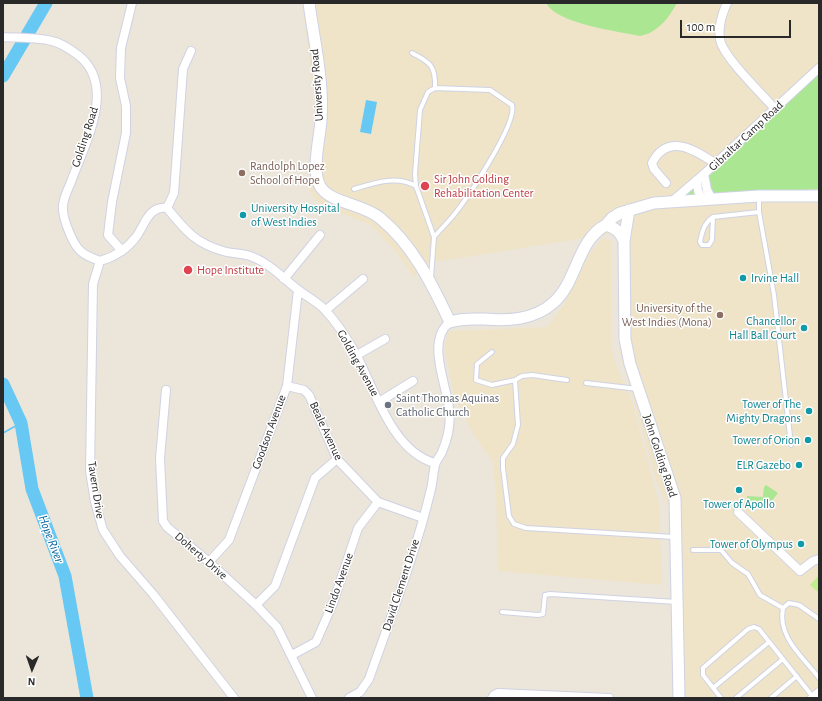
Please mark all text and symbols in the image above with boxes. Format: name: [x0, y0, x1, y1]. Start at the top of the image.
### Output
scale bar: [682, 12, 793, 38]
text: 100 m: [687, 21, 715, 33]
street label: University Road: [307, 48, 327, 122]
street label: Gibraltar Camp Road: [706, 98, 786, 174]
street label: Golding Road: [68, 105, 102, 169]
place label: Randolph Lopez School of Hope: [250, 159, 325, 187]
marker: Randolph Lopez School of Hope: [237, 168, 247, 178]
place label: Sir John Golding Rehabilitation Center: [434, 172, 533, 200]
marker: Sir John Golding Rehabilitation Center: [419, 180, 431, 192]
place label: University Hospital of West Indies: [251, 201, 340, 229]
marker: University Hospital of West Indies: [238, 210, 248, 220]
place label: Hope Institute: [197, 263, 264, 277]
marker: Hope Institute: [182, 264, 194, 276]
place label: Irvine Hall: [751, 271, 799, 285]
marker: Irvine Hall: [738, 273, 748, 283]
place label: University of the West Indies (Mona): [622, 301, 712, 329]
marker: University of the West Indies (Mona): [715, 310, 725, 320]
place label: Chancellor Hall Ball Court: [729, 314, 796, 342]
marker: Chancellor Hall Ball Court: [799, 323, 809, 333]
street label: Golding Avenue: [334, 327, 382, 399]
place label: Saint Thomas Aquinas Catholic Church: [396, 391, 499, 419]
street label: Goodson Avenue: [249, 393, 289, 471]
place label: Tower of The Mighty Dragons: [726, 397, 801, 425]
street label: Beale Avenue: [306, 399, 346, 463]
marker: Saint Thomas Aquinas Catholic Church: [383, 400, 393, 410]
marker: Tower of The Mighty Dragons: [804, 406, 814, 416]
street label: John Golding Road: [640, 413, 680, 499]
place label: Tower of Orion: [732, 433, 800, 447]
marker: Tower of Orion: [803, 435, 813, 445]
place label: ELR Gazebo: [737, 458, 791, 472]
street label: Tavern Drive: [84, 460, 108, 520]
marker: ELR Gazebo: [794, 460, 804, 470]
marker: Tower of Apollo: [734, 485, 744, 495]
place label: Tower of Apollo: [703, 497, 775, 511]
water label: Hope River: [35, 513, 67, 565]
street label: Doherty Drive: [172, 529, 230, 583]
street label: David Clement Drive: [379, 537, 423, 633]
place label: Tower of Olympus: [710, 537, 793, 551]
marker: Tower of Olympus: [796, 539, 806, 549]
street label: Lindo Avenue: [321, 551, 357, 615]
north arrow: [12, 649, 52, 689]
text: N: [28, 676, 36, 687]

